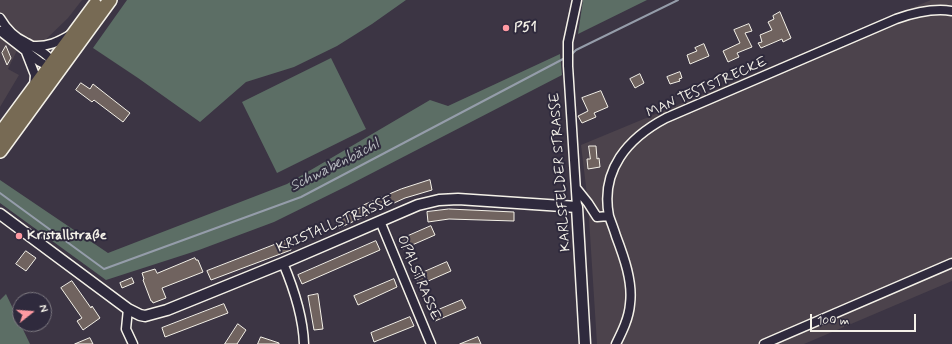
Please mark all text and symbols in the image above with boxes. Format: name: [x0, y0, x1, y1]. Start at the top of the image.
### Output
place label: P51: [514, 20, 537, 36]
marker: P51: [501, 23, 511, 33]
street label: MAN TESTSTRECKE: [644, 54, 770, 122]
street label: KARLSFELDER STRASSE: [547, 92, 575, 252]
water label: Schwabenbächl: [287, 136, 383, 196]
street label: KRISTALLSTRASSE: [274, 193, 396, 257]
place label: Kristallstraße: [27, 228, 107, 244]
marker: Kristallstraße: [14, 231, 24, 241]
street label: OPALSTRASSE: [393, 233, 443, 323]
north arrow: [12, 292, 52, 332]
text: N: [35, 303, 50, 314]
scale bar: [812, 306, 918, 332]
text: 100 m: [817, 313, 849, 329]

